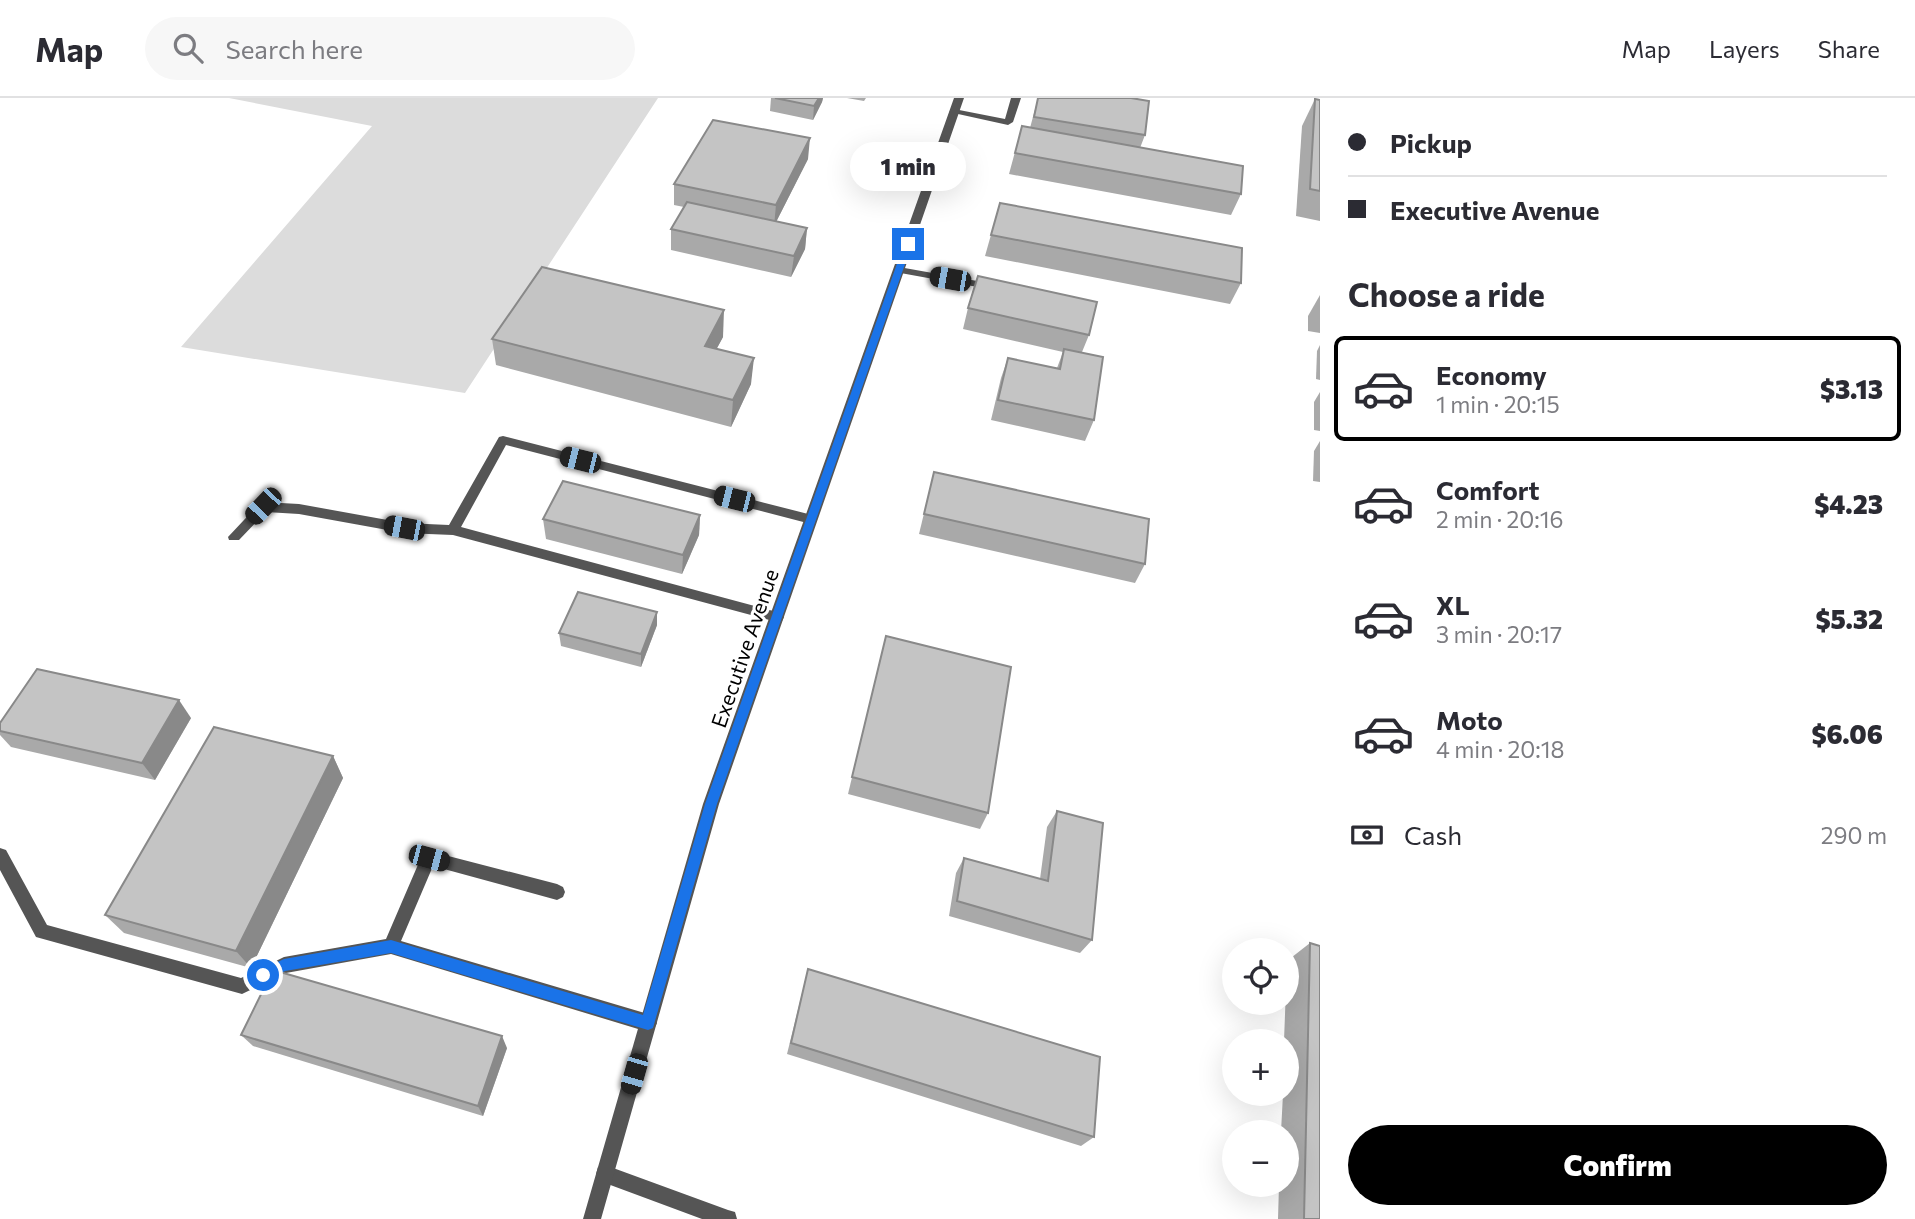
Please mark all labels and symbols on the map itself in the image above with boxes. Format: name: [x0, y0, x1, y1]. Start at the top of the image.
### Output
callout: 1 min: [850, 142, 966, 192]
route end: [892, 228, 924, 260]
car: [928, 265, 973, 293]
car: [558, 445, 603, 475]
car: [241, 484, 286, 528]
car: [712, 484, 757, 514]
car: [382, 514, 427, 542]
street label: Executive Avenue: [705, 566, 783, 730]
car: [406, 842, 453, 874]
route start: [247, 959, 279, 991]
car: [619, 1051, 650, 1097]

